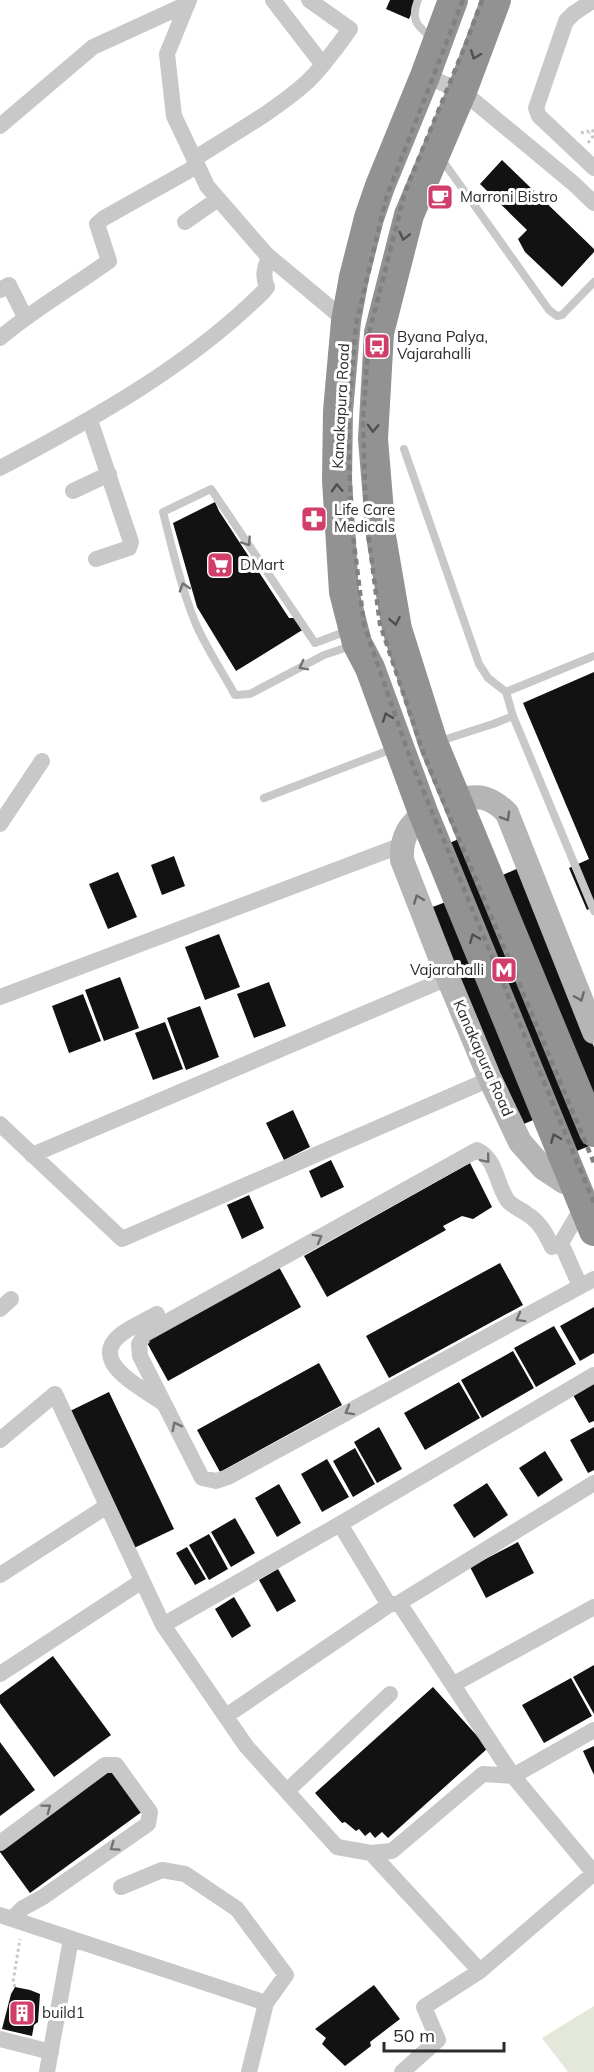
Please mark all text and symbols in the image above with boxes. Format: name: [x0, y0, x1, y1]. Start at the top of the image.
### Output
one-way arrow: [470, 49, 482, 60]
cafe icon: Marroni Bistro: [425, 182, 455, 212]
place label: Marroni Bistro: [460, 187, 558, 206]
one-way arrow: [399, 230, 411, 241]
place label: Byana Palya, Vajarahalli: [397, 327, 488, 363]
bus stop icon: Byana Palya, Vajarahalli: [362, 331, 392, 361]
street label: Kanakapura Road: [328, 343, 353, 469]
one-way arrow: [367, 423, 380, 432]
one-way arrow: [331, 484, 344, 493]
place label: Life Care Medicals: [334, 500, 395, 536]
pharmacy icon: Life Care Medicals: [299, 504, 329, 534]
one-way arrow: [239, 536, 251, 546]
supermarket icon: DMart: [205, 550, 235, 580]
place label: DMart: [240, 555, 284, 574]
one-way arrow: [179, 582, 191, 593]
one-way arrow: [388, 616, 401, 626]
one-way arrow: [299, 659, 310, 670]
one-way arrow: [382, 712, 394, 723]
one-way arrow: [499, 811, 510, 821]
one-way arrow: [412, 895, 425, 905]
one-way arrow: [469, 933, 481, 944]
metro station icon: Vajarahalli: [489, 955, 519, 985]
place label: Vajarahalli: [410, 960, 484, 979]
one-way arrow: [573, 991, 585, 1002]
street label: Kanakapura Road: [449, 997, 518, 1119]
one-way arrow: [550, 1133, 562, 1144]
one-way arrow: [479, 1152, 490, 1163]
one-way arrow: [312, 1233, 322, 1245]
one-way arrow: [516, 1311, 527, 1322]
one-way arrow: [345, 1404, 355, 1415]
one-way arrow: [171, 1421, 183, 1432]
one-way arrow: [40, 1805, 51, 1816]
one-way arrow: [110, 1840, 121, 1851]
building icon: build1: [7, 1998, 37, 2028]
place label: build1: [42, 2003, 85, 2022]
scale bar: [384, 2015, 504, 2053]
text: 50 m: [393, 2024, 435, 2047]

